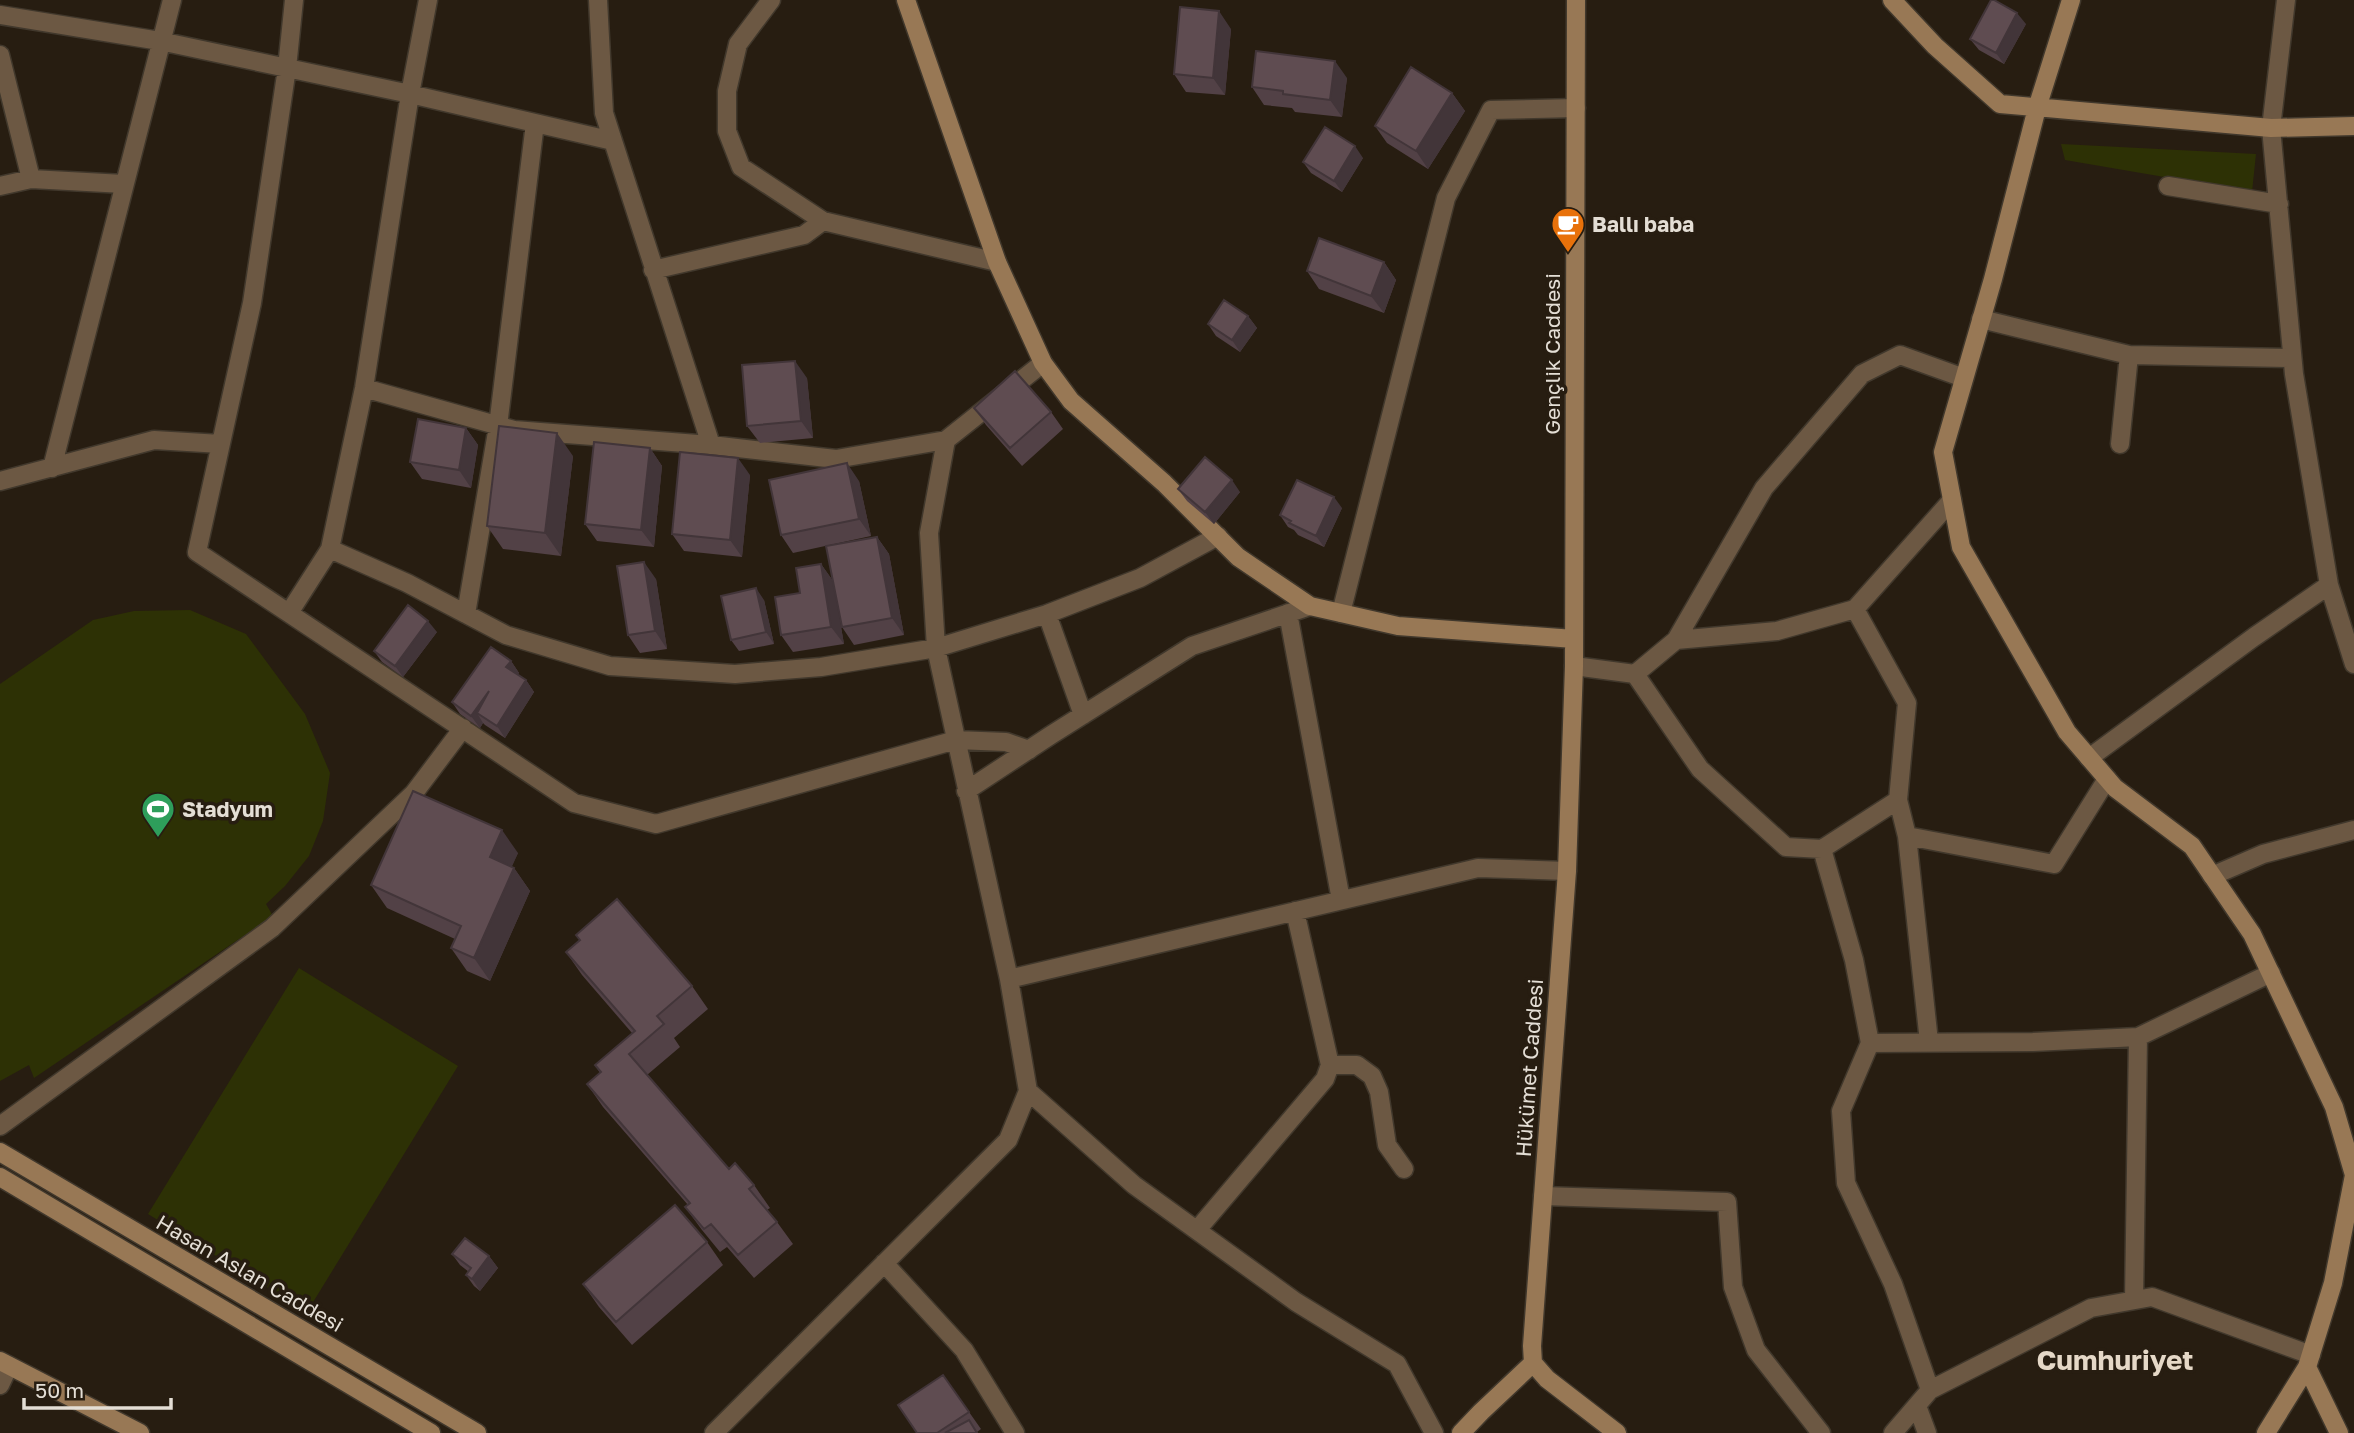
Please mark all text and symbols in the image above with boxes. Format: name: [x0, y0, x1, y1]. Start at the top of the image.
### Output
cafe icon: Ballı baba: [1549, 205, 1587, 254]
place label: Ballı baba: [1592, 211, 1694, 237]
street label: Gençlik Caddesi: [1539, 273, 1565, 435]
sports icon: Stadyum: [139, 790, 177, 839]
place label: Stadyum: [182, 796, 273, 822]
street label: Hükümet Caddesi: [1510, 978, 1548, 1158]
street label: Hasan Aslan Caddesi: [152, 1209, 348, 1337]
district label: Cumhuriyet: [2036, 1343, 2194, 1376]
scale bar: [24, 1366, 172, 1410]
text: 50 m: [35, 1377, 84, 1403]

